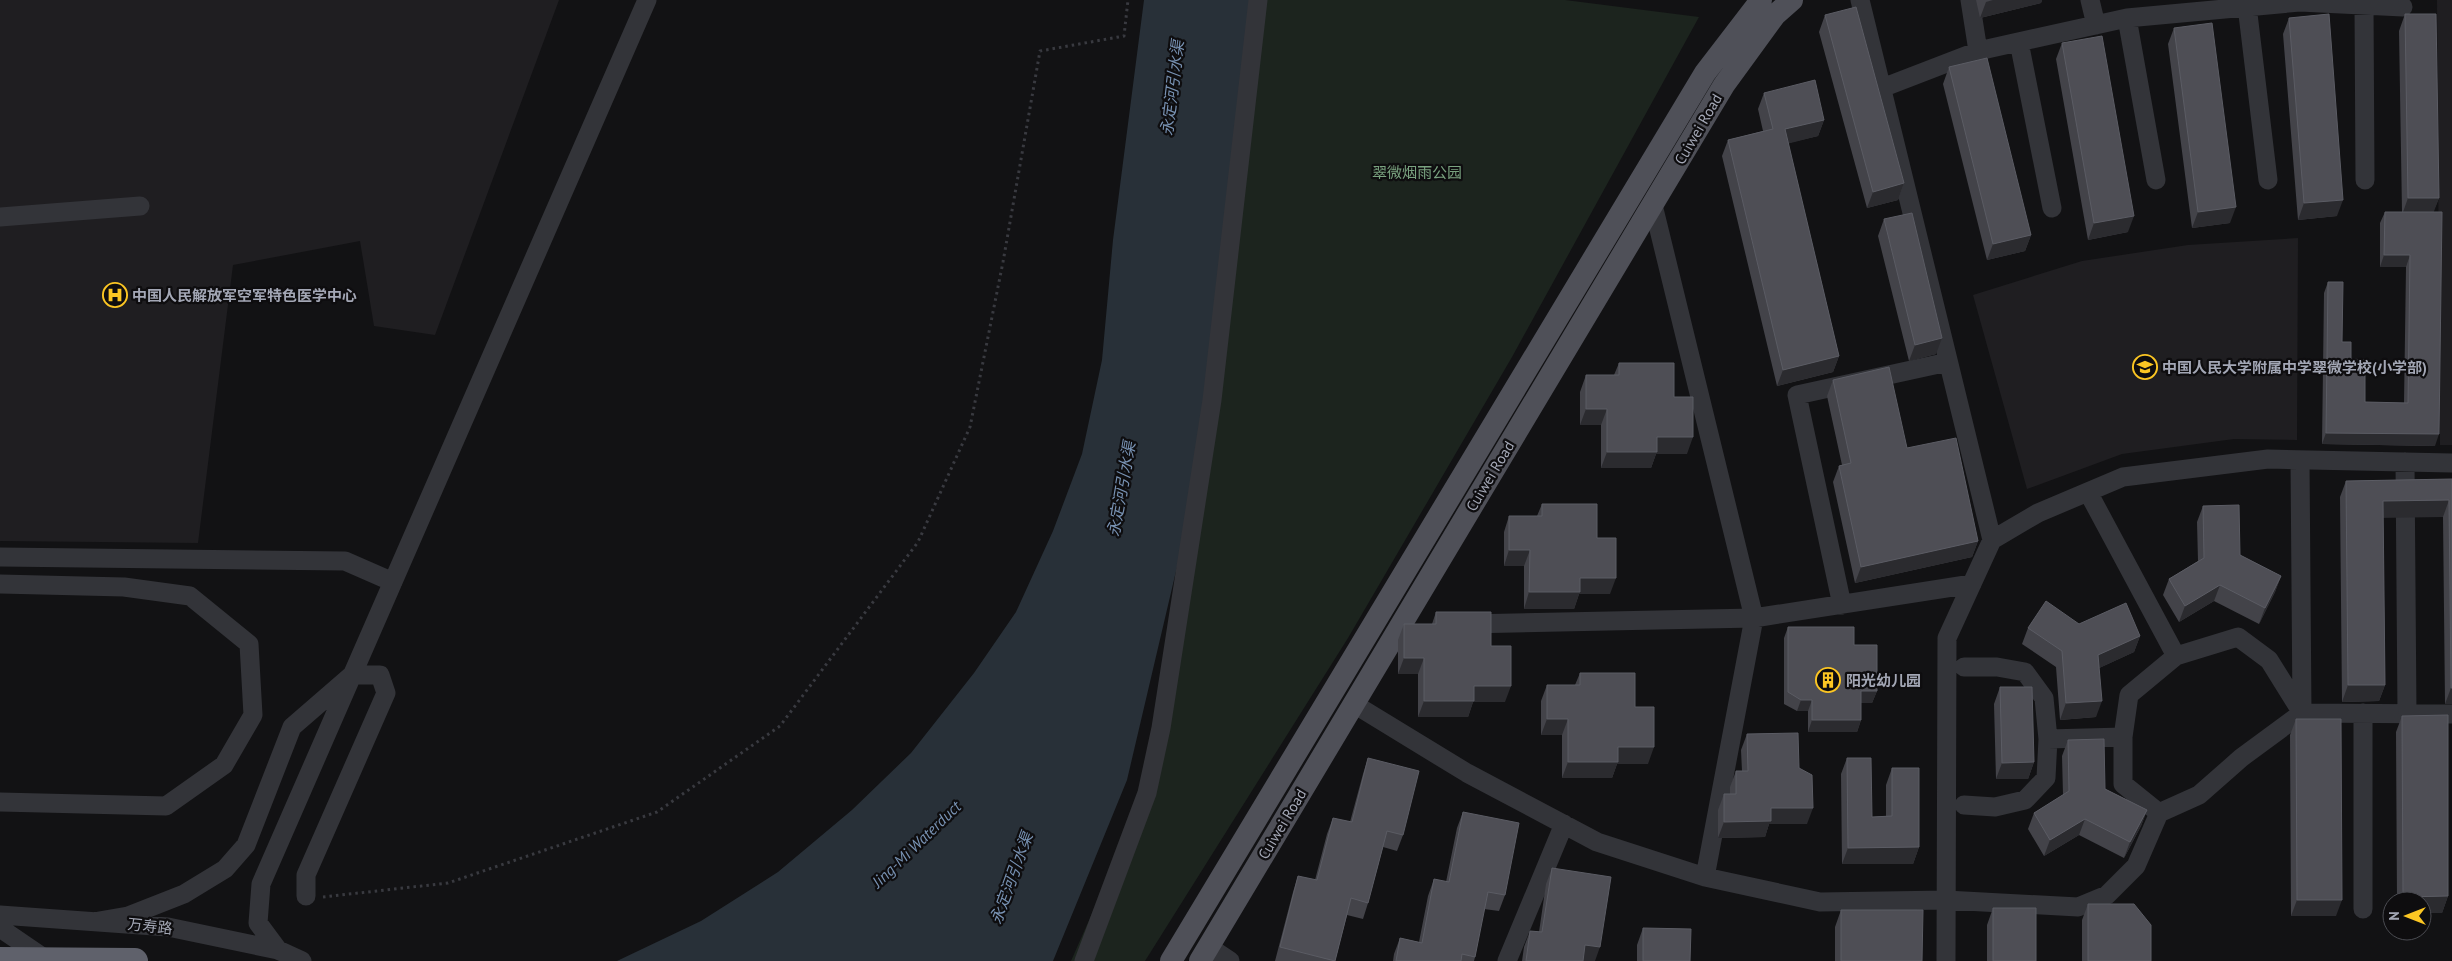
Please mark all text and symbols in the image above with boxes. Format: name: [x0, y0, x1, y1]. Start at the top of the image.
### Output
water label: 永定河引水渠: [1156, 37, 1188, 137]
street label: Cuiwei Road: [1670, 90, 1726, 168]
park label: 翠微烟雨公园: [1372, 163, 1462, 182]
hospital icon: 中国人民解放军空军特色医学中心: [102, 282, 128, 308]
place label: 中国人民解放军空军特色医学中心: [132, 286, 357, 305]
school or university icon: 中国人民大学附属中学翠微学校(小学部): [2132, 354, 2158, 380]
place label: 中国人民大学附属中学翠微学校(小学部): [2162, 358, 2427, 377]
street label: Cuiwei Road: [1462, 437, 1518, 515]
water label: 永定河引水渠: [1103, 438, 1140, 538]
building icon: 阳光幼儿园: [1815, 667, 1841, 693]
place label: 阳光幼儿园: [1846, 671, 1921, 690]
street label: Cuiwei Road: [1254, 785, 1310, 863]
water label: Jing-Mi Waterduct: [866, 796, 965, 892]
water label: 永定河引水渠: [985, 828, 1037, 927]
north arrow: [2382, 891, 2432, 941]
text: N: [2385, 911, 2403, 921]
street label: 万寿路: [127, 914, 173, 938]

